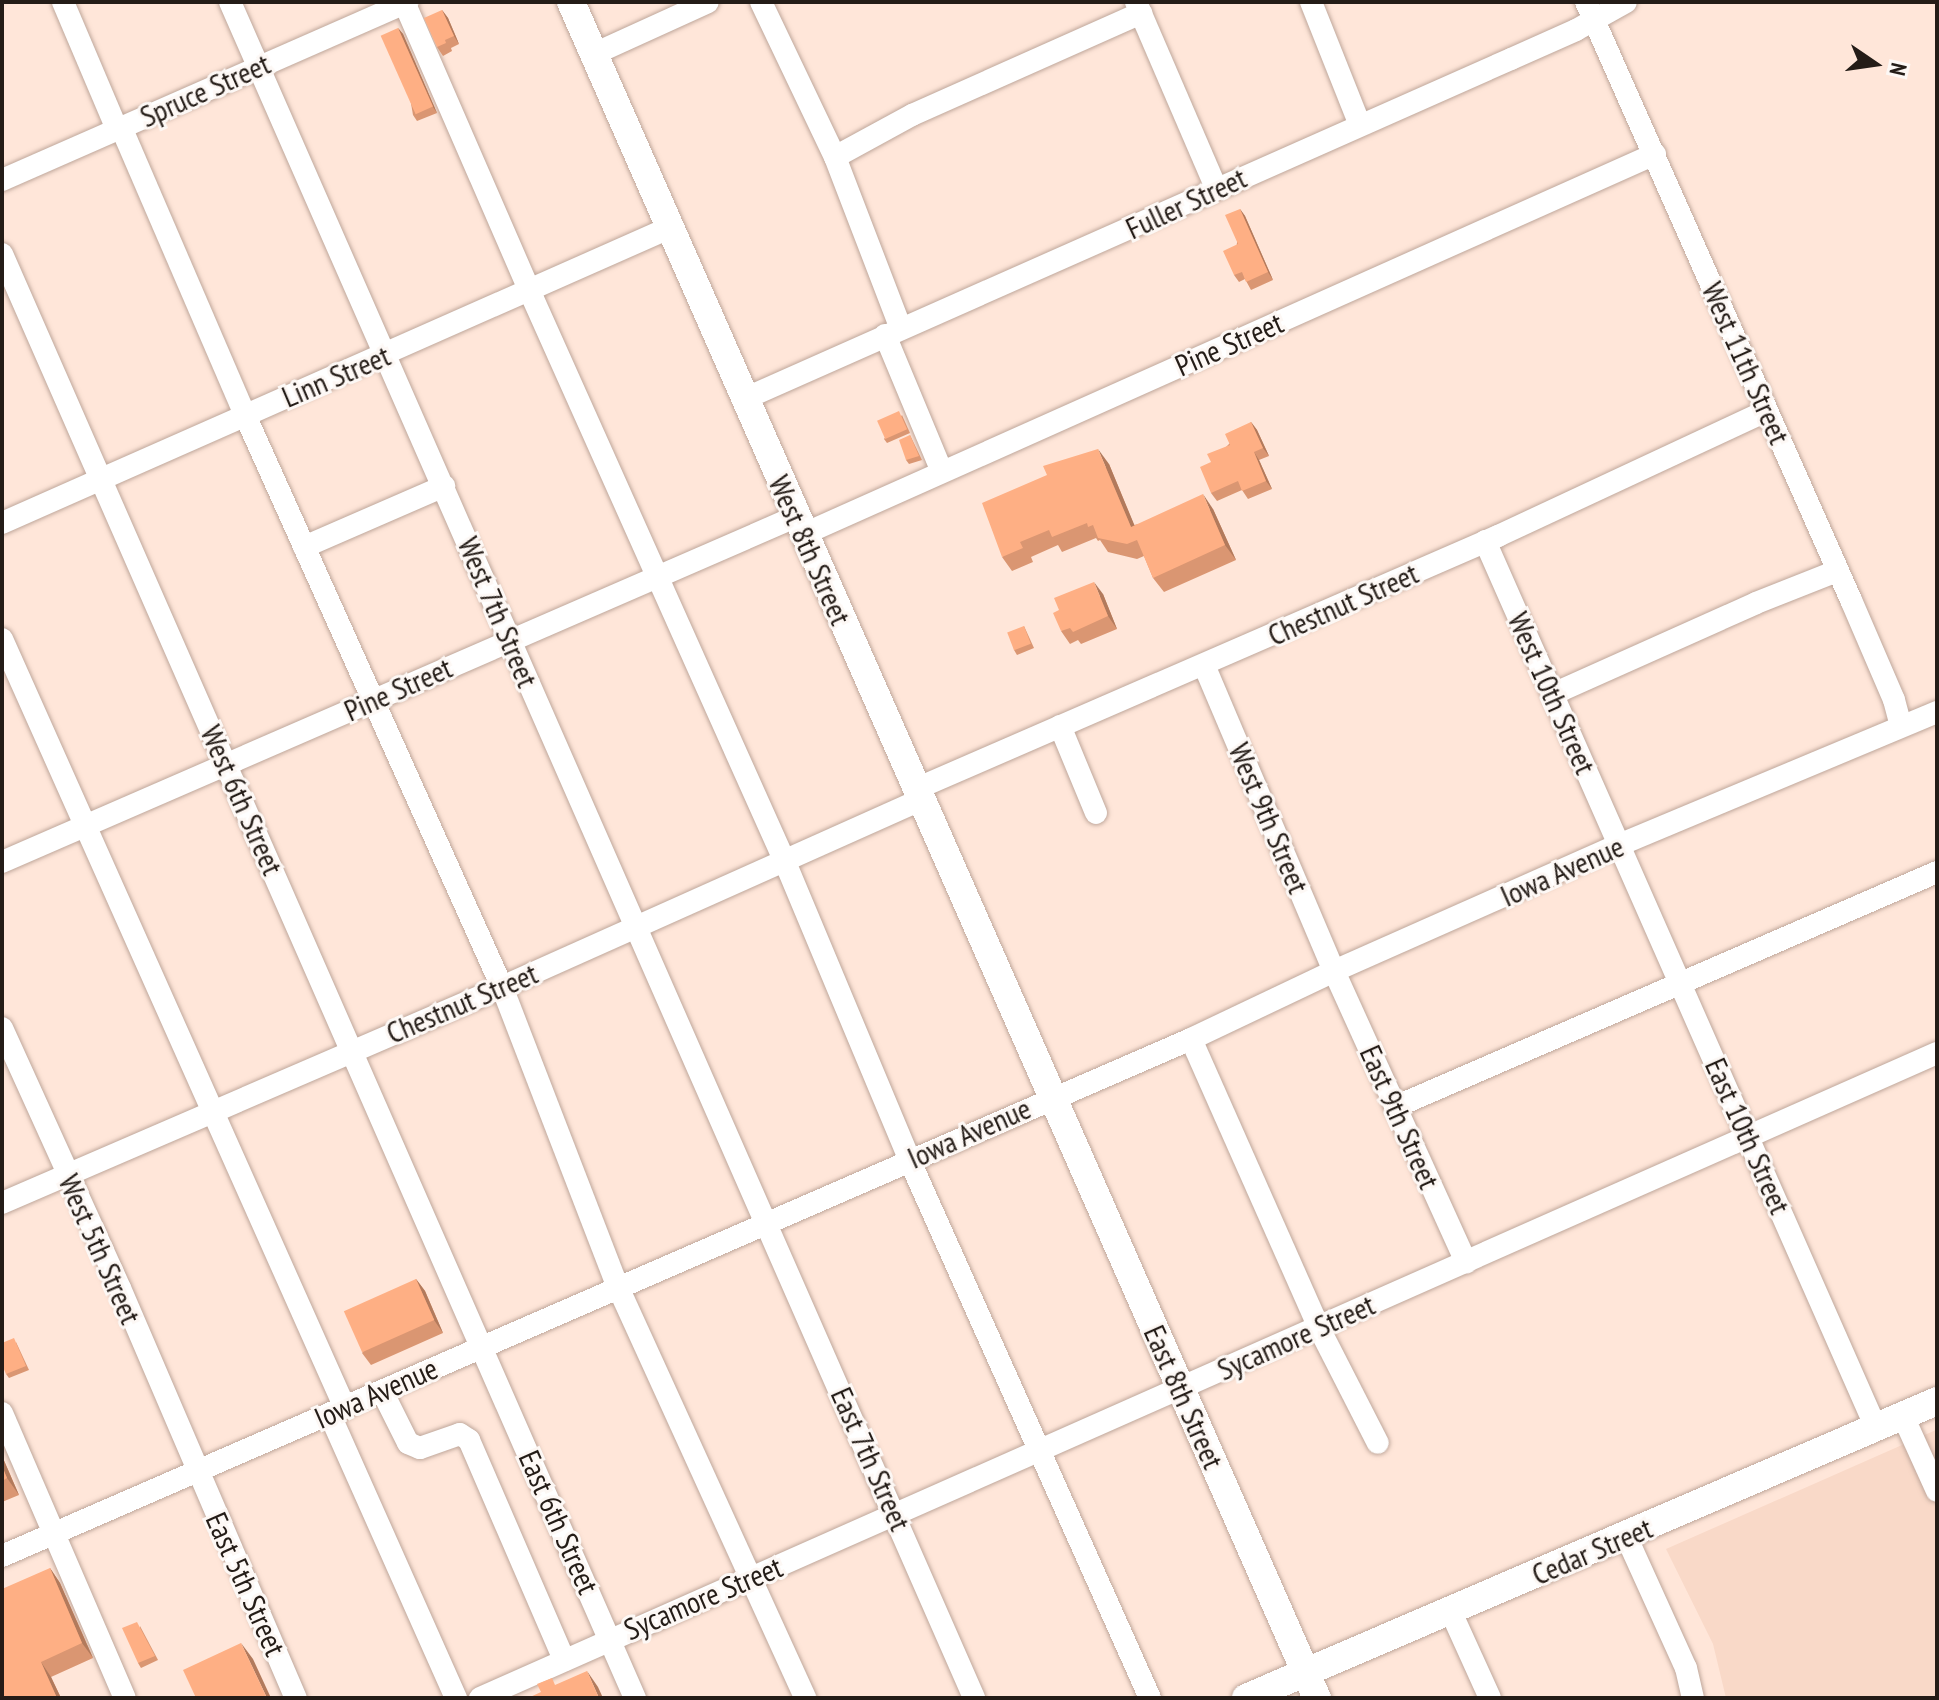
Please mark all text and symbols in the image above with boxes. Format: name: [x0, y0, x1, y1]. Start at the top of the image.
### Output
north arrow: [1835, 24, 1915, 104]
street label: Spruce Street: [135, 45, 275, 135]
text: N: [1883, 60, 1913, 78]
street label: Fuller Street: [1120, 160, 1252, 246]
street label: West 11th Street: [1694, 277, 1798, 449]
street label: Pine Street: [1170, 304, 1288, 384]
street label: Linn Street: [277, 337, 395, 415]
street label: West 8th Street: [761, 470, 859, 630]
street label: West 7th Street: [450, 532, 546, 692]
street label: Chestnut Street: [1262, 555, 1424, 653]
street label: West 10th Street: [1500, 607, 1604, 779]
street label: Pine Street: [339, 649, 457, 729]
street label: West 6th Street: [193, 720, 291, 880]
street label: West 9th Street: [1221, 737, 1317, 899]
street label: Iowa Avenue: [1495, 828, 1629, 914]
street label: Chestnut Street: [381, 955, 543, 1051]
street label: East 9th Street: [1352, 1040, 1448, 1194]
street label: East 10th Street: [1698, 1053, 1798, 1219]
street label: Iowa Avenue: [902, 1090, 1036, 1176]
street label: West 5th Street: [51, 1169, 149, 1329]
street label: Sycamore Street: [1212, 1286, 1380, 1388]
street label: East 8th Street: [1136, 1320, 1232, 1474]
street label: Iowa Avenue: [309, 1350, 443, 1436]
street label: East 7th Street: [823, 1382, 919, 1536]
street label: East 6th Street: [511, 1445, 607, 1599]
street label: East 5th Street: [198, 1507, 294, 1661]
street label: Cedar Street: [1527, 1510, 1657, 1592]
street label: Sycamore Street: [618, 1549, 788, 1647]

